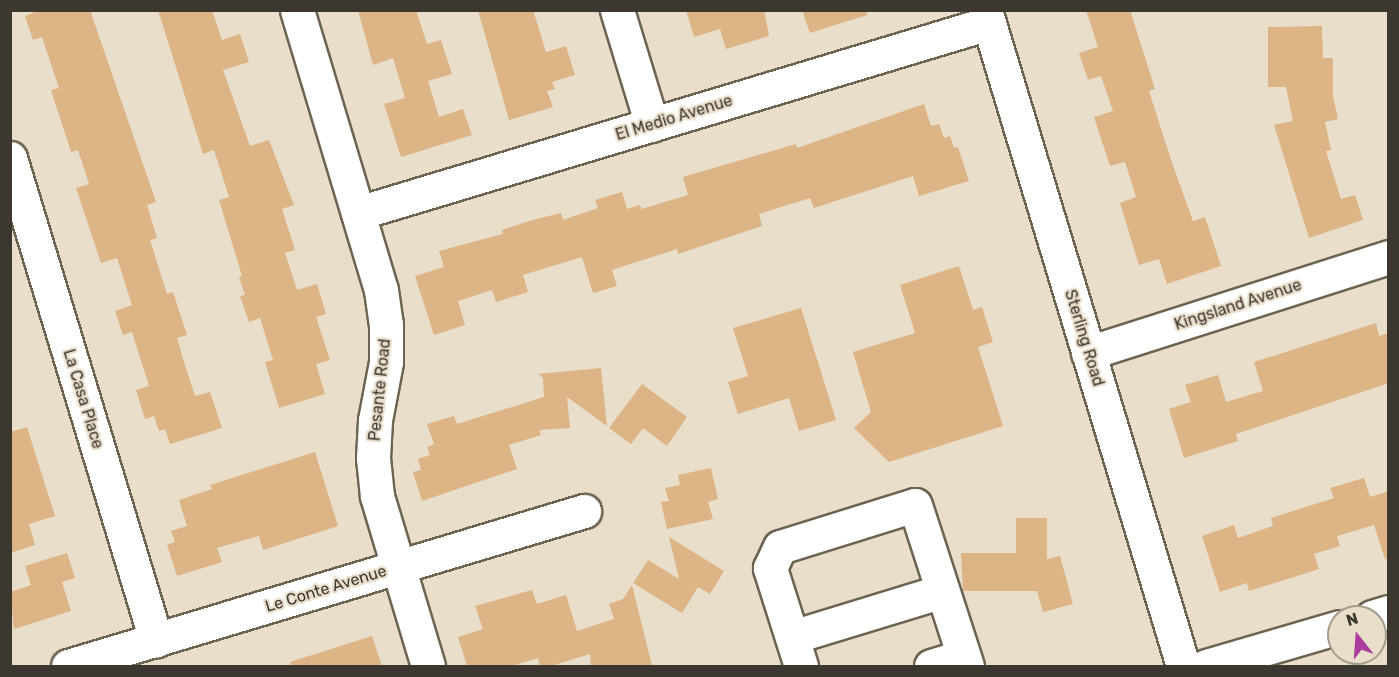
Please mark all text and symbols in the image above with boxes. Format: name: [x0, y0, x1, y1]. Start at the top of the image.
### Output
street label: El Medio Avenue: [613, 91, 735, 145]
street label: Kingsland Avenue: [1172, 275, 1304, 335]
street label: Sterling Road: [1060, 287, 1108, 389]
street label: Pesante Road: [365, 338, 395, 442]
street label: La Casa Place: [59, 347, 107, 451]
street label: Le Conte Avenue: [263, 561, 389, 617]
north arrow: [1327, 605, 1387, 665]
text: N: [1344, 608, 1360, 630]

